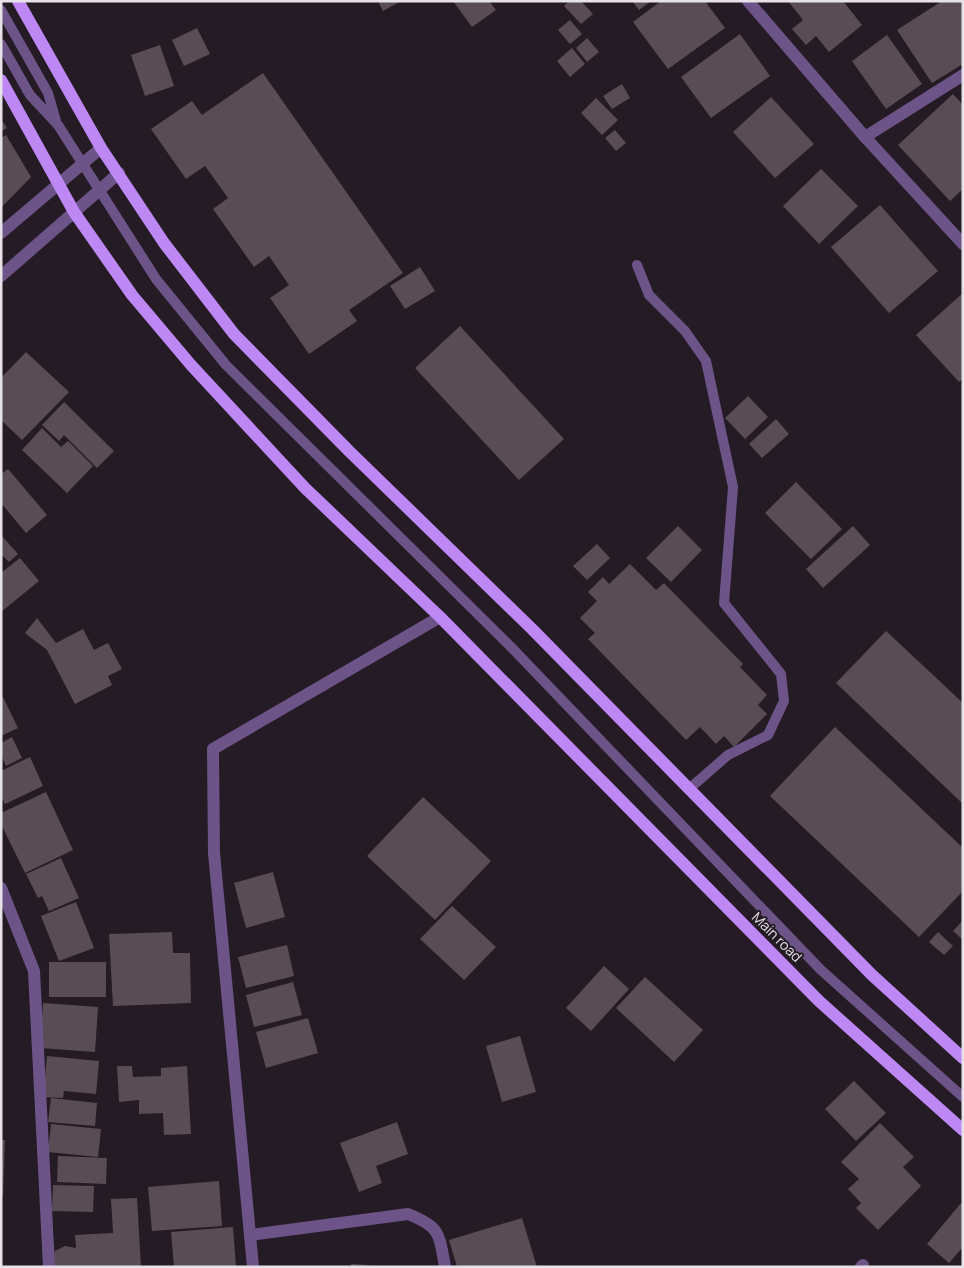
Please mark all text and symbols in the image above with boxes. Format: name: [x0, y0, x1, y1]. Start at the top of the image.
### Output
street label: Main road: [748, 908, 806, 966]

